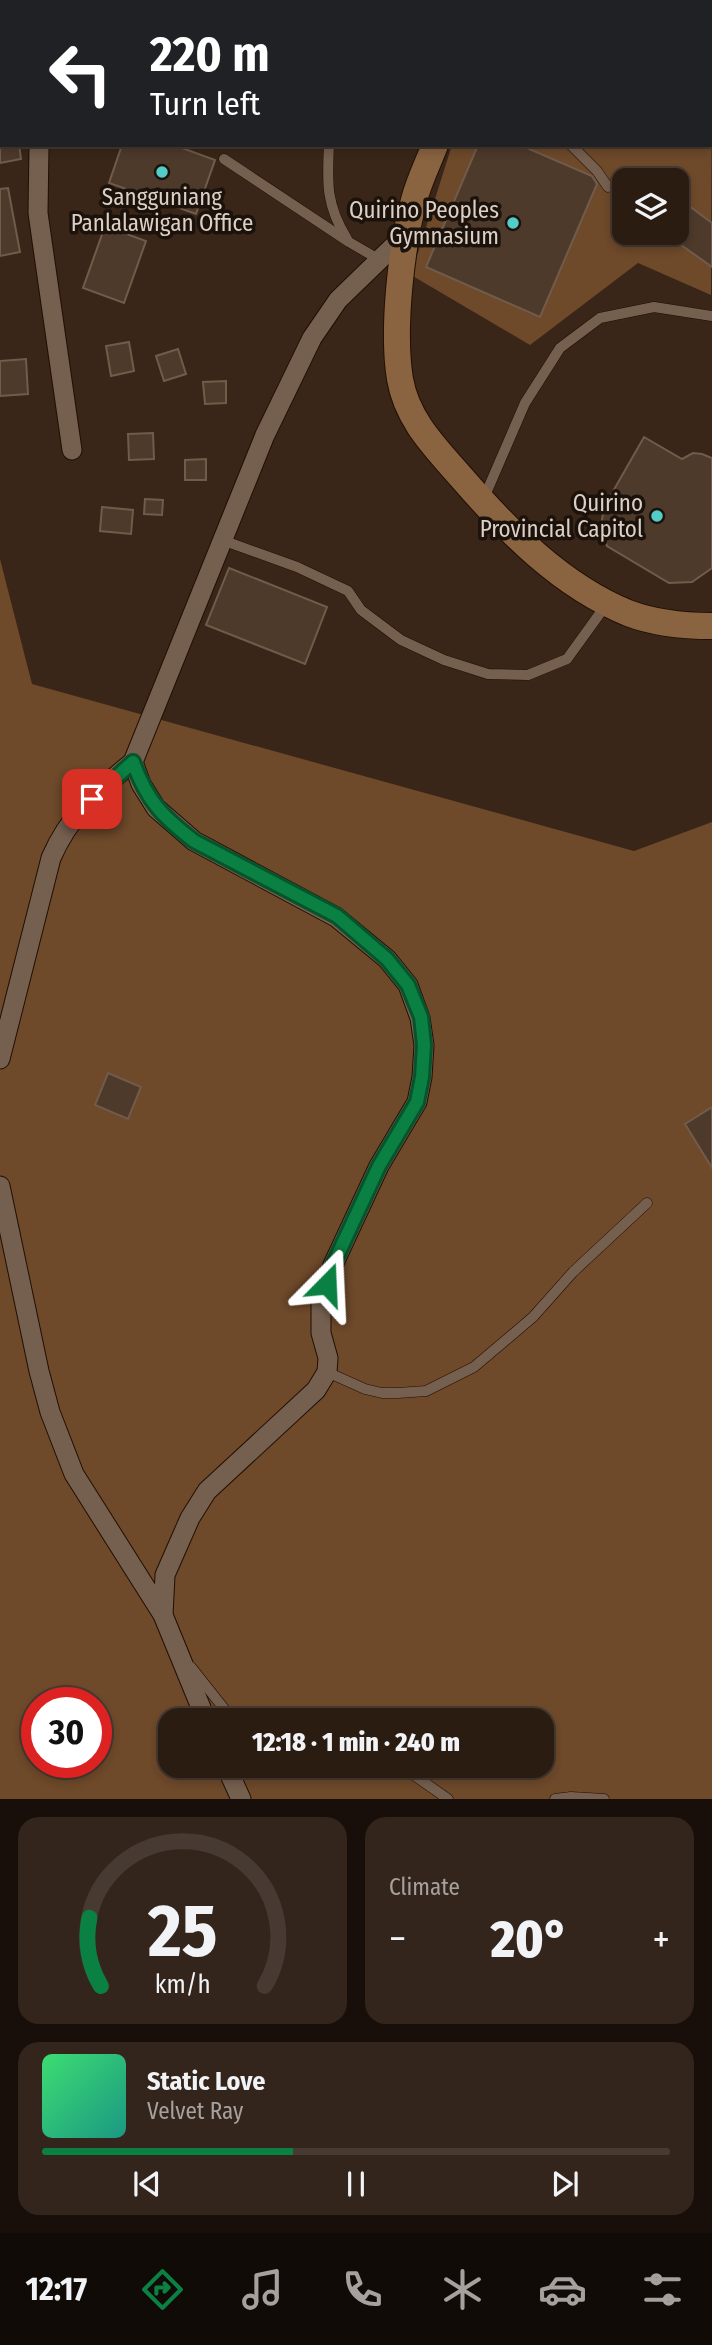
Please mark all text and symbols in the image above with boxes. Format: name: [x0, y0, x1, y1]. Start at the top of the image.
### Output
text: 220 m: [150, 25, 270, 84]
icon: left: [35, 28, 126, 119]
text: Turn left: [150, 85, 260, 123]
marker: Sangguniang Panlalawigan Office: [154, 164, 170, 180]
map controls: [612, 168, 689, 245]
button: layers: [612, 168, 689, 245]
place label: Sangguniang Panlalawigan Office: [71, 183, 253, 237]
place label: Quirino Peoples Gymnasium: [349, 196, 499, 250]
marker: Quirino Peoples Gymnasium: [505, 215, 521, 231]
place label: Quirino Provincial Capitol: [480, 489, 643, 543]
marker: Quirino Provincial Capitol: [649, 508, 665, 524]
pin: [62, 769, 122, 829]
icon: arrive: [73, 780, 111, 818]
position arrow: [290, 1247, 364, 1321]
speed limit sign: 30: [21, 1687, 112, 1778]
text: 12:18 · 1 min · 240 m: [252, 1727, 460, 1758]
text: Climate: [389, 1873, 460, 1901]
text: 25: [147, 1889, 217, 1976]
text: 20°: [491, 1908, 568, 1971]
text: −: [389, 1916, 406, 1962]
text: +: [653, 1916, 670, 1962]
text: km/h: [155, 1970, 210, 2000]
text: Static Love: [147, 2066, 265, 2097]
text: Velvet Ray: [147, 2097, 243, 2125]
icon: previous: [128, 2165, 166, 2203]
icon: pause: [337, 2165, 375, 2203]
icon: next: [546, 2165, 584, 2203]
icon: directions: [138, 2265, 187, 2314]
icon: music: [238, 2265, 287, 2314]
icon: phone: [338, 2265, 387, 2314]
icon: climate: [438, 2265, 487, 2314]
icon: car: [538, 2265, 587, 2314]
icon: filters: [638, 2265, 687, 2314]
text: 12:17: [25, 2270, 87, 2308]

